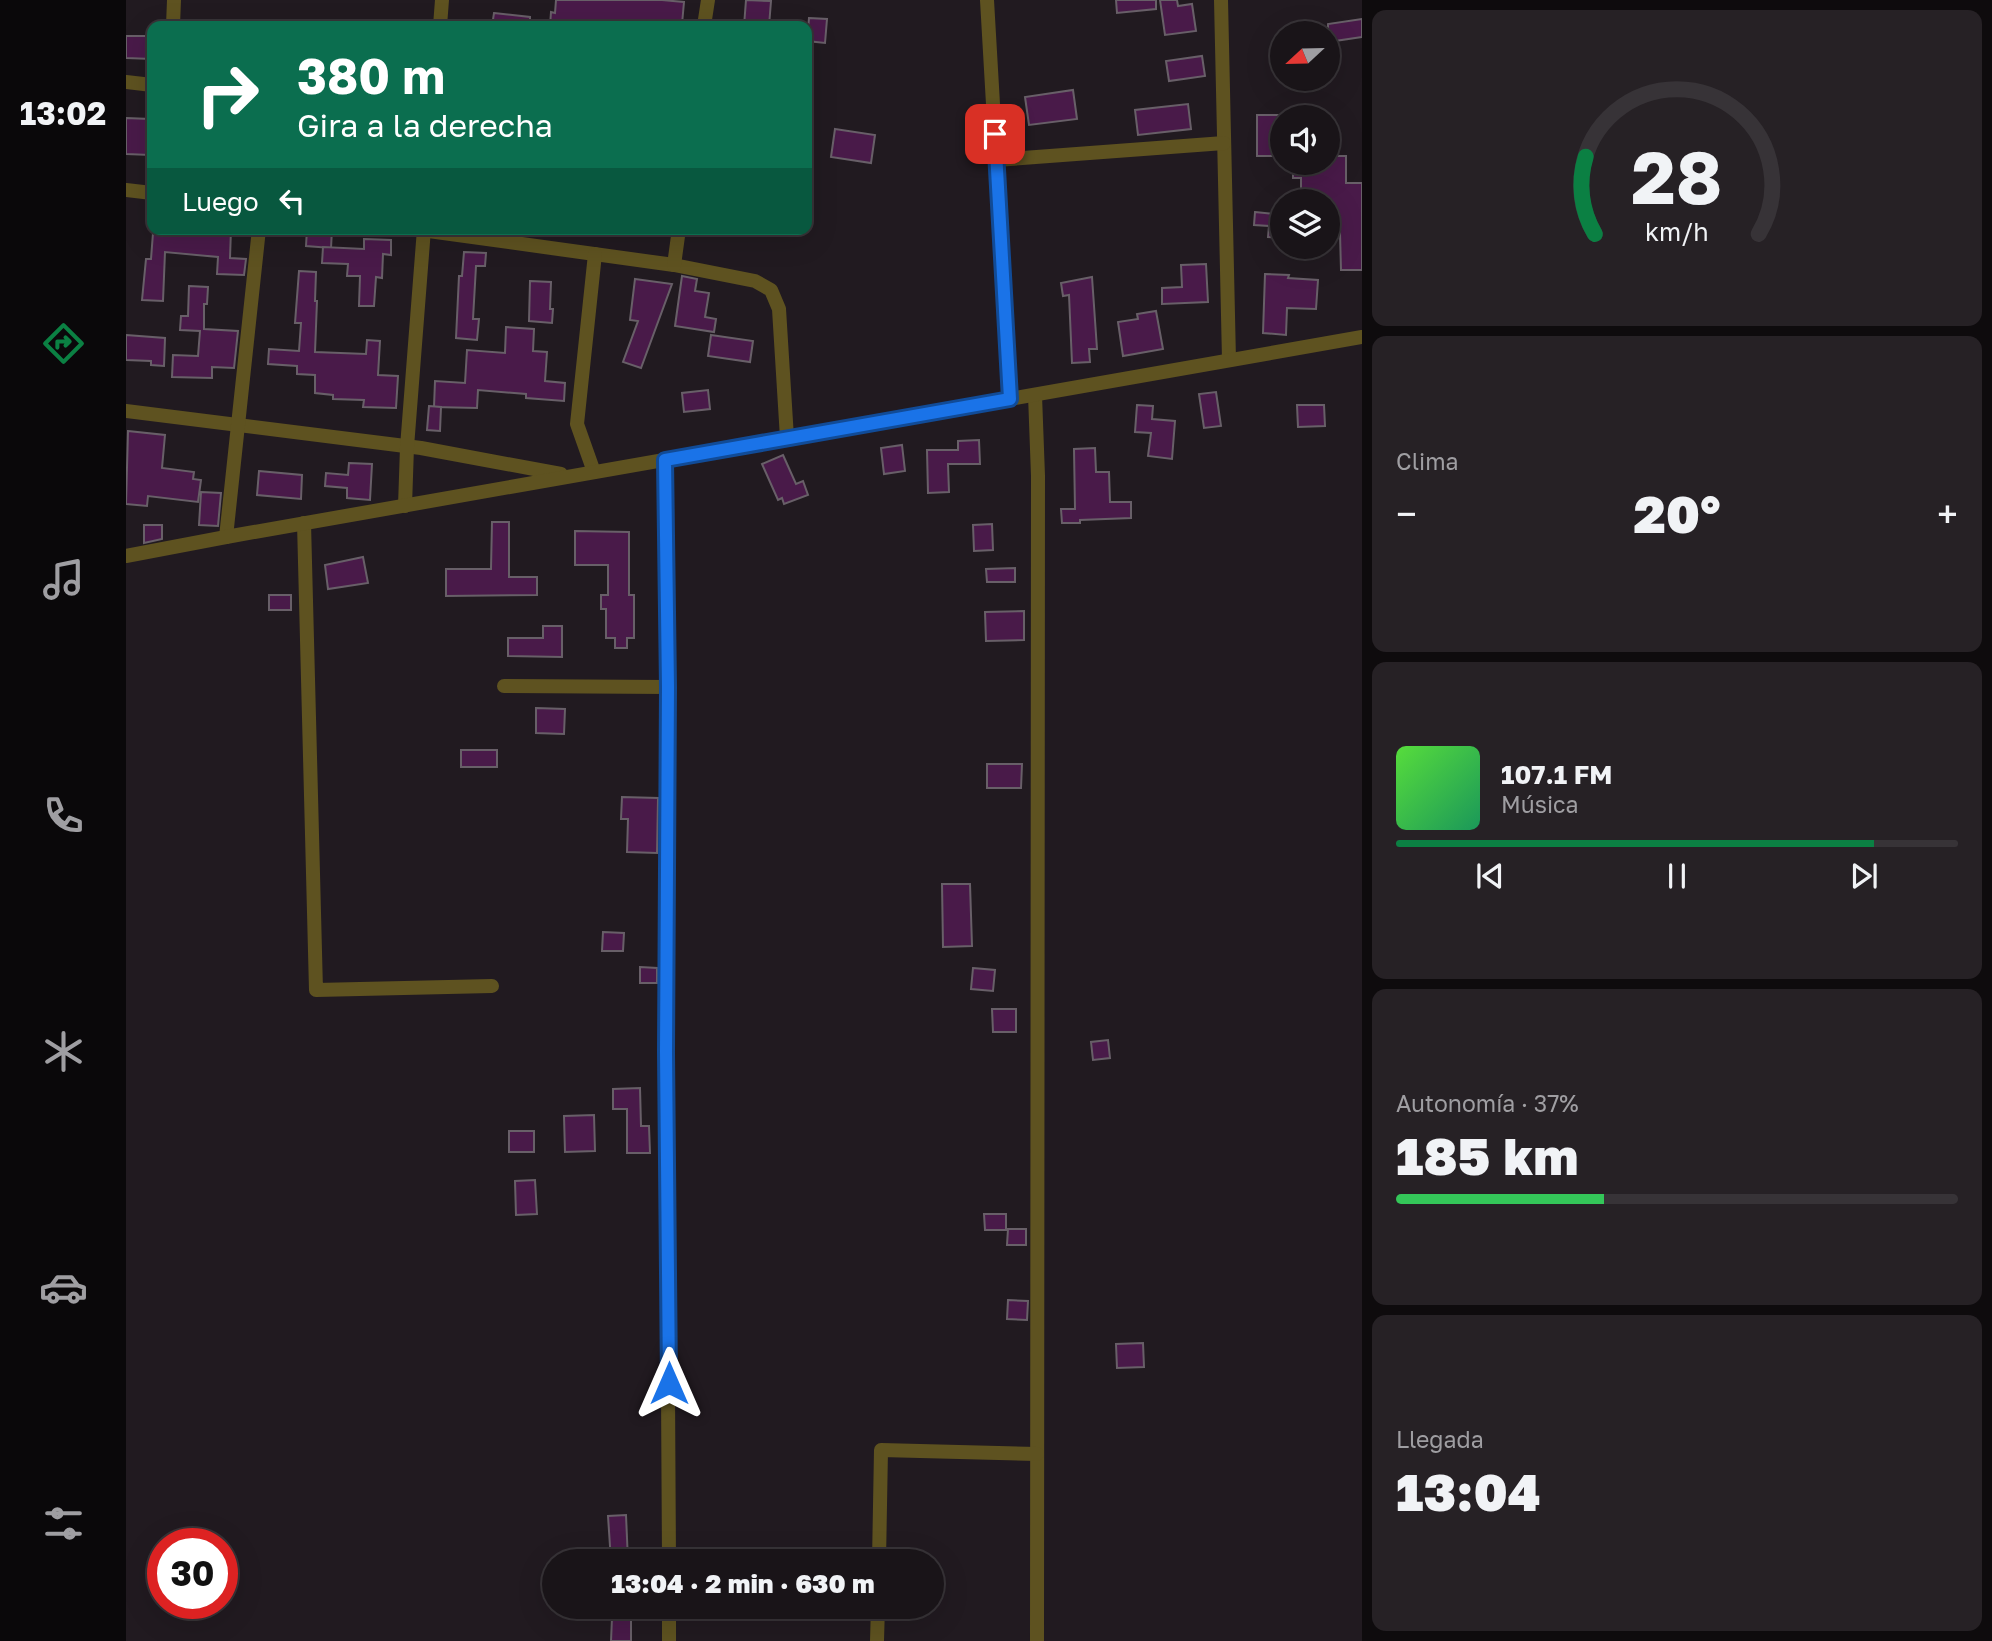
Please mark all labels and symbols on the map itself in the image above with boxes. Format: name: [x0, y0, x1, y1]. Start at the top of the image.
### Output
north arrow: [1270, 21, 1340, 91]
pin: [965, 104, 1025, 164]
position arrow: [632, 1346, 706, 1420]
speed limit sign: 30: [147, 1528, 238, 1619]

